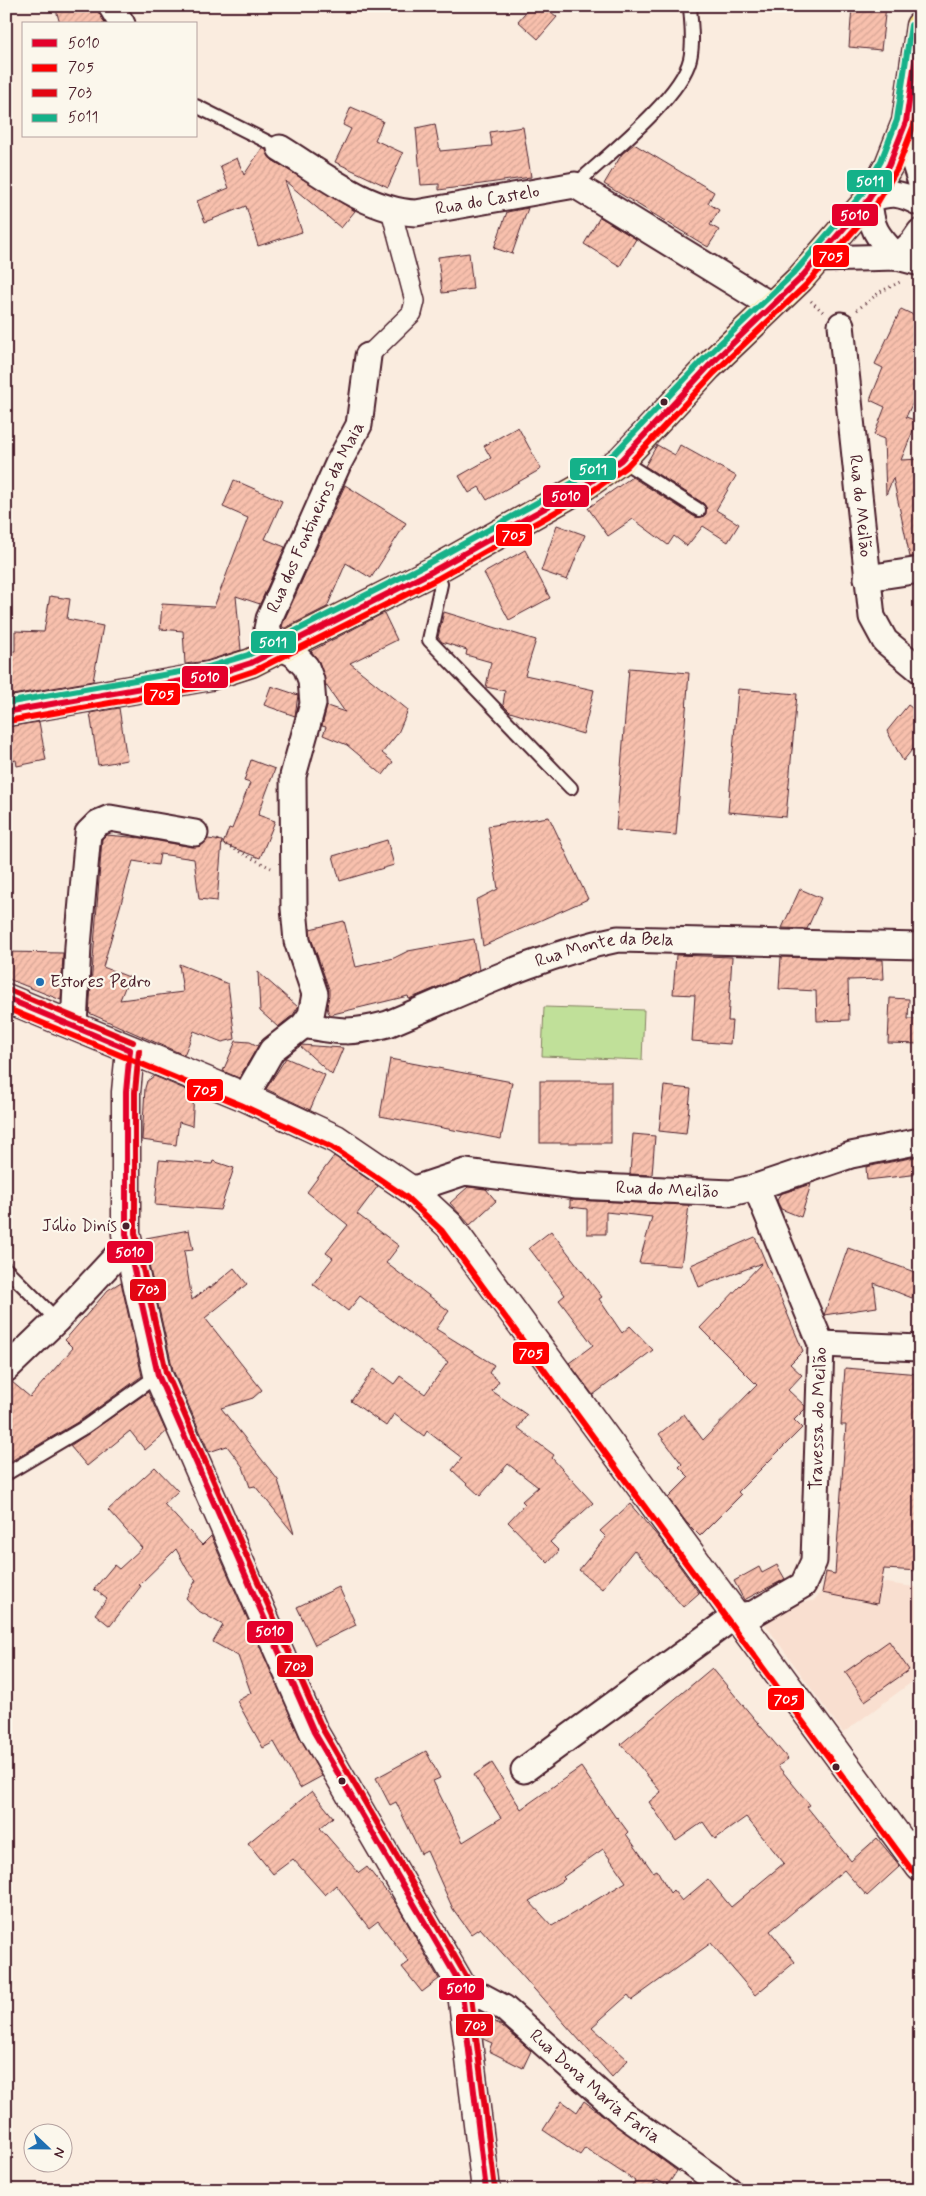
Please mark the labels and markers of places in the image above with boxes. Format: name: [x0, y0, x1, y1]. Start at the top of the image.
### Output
unlabelled marker: [659, 397, 669, 407]
place label: Estores Pedro: [50, 970, 151, 994]
marker: Estores Pedro: [34, 976, 46, 988]
place label: Júlio Dinis: [42, 1215, 117, 1237]
marker: Júlio Dinis: [121, 1221, 131, 1231]
unlabelled marker: [831, 1762, 841, 1772]
unlabelled marker: [337, 1776, 347, 1786]

